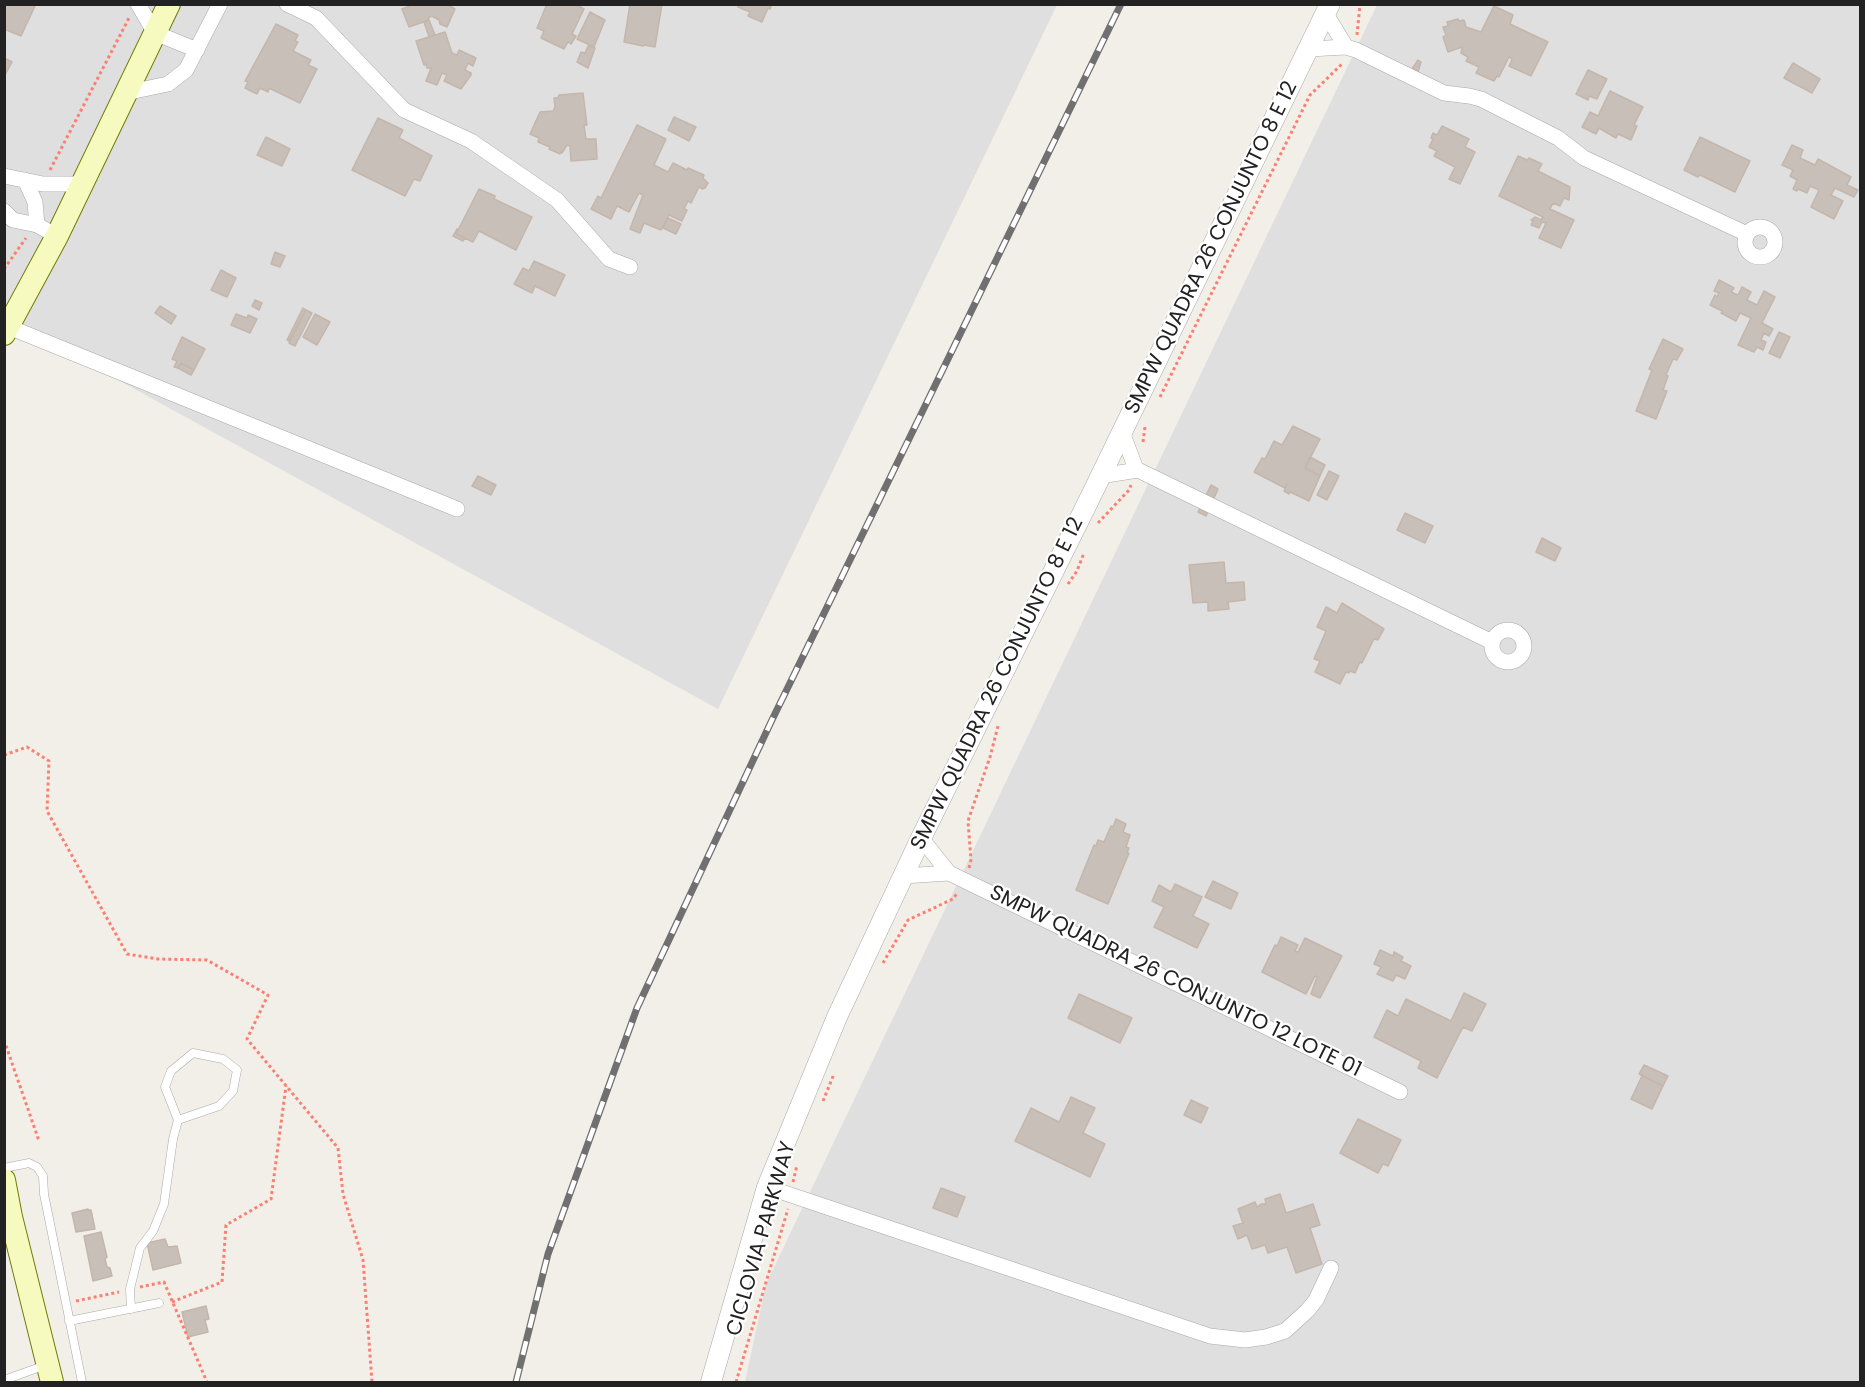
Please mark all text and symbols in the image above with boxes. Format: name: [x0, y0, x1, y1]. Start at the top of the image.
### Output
street label: SMPW QUADRA 26 CONJUNTO 8 E 12: [1120, 78, 1304, 418]
street label: SMPW QUADRA 26 CONJUNTO 8 E 12: [906, 514, 1090, 854]
street label: SMPW QUADRA 26 CONJUNTO 12 LOTE 01: [985, 881, 1365, 1083]
street label: CICLOVIA PARKWAY: [722, 1139, 802, 1339]

